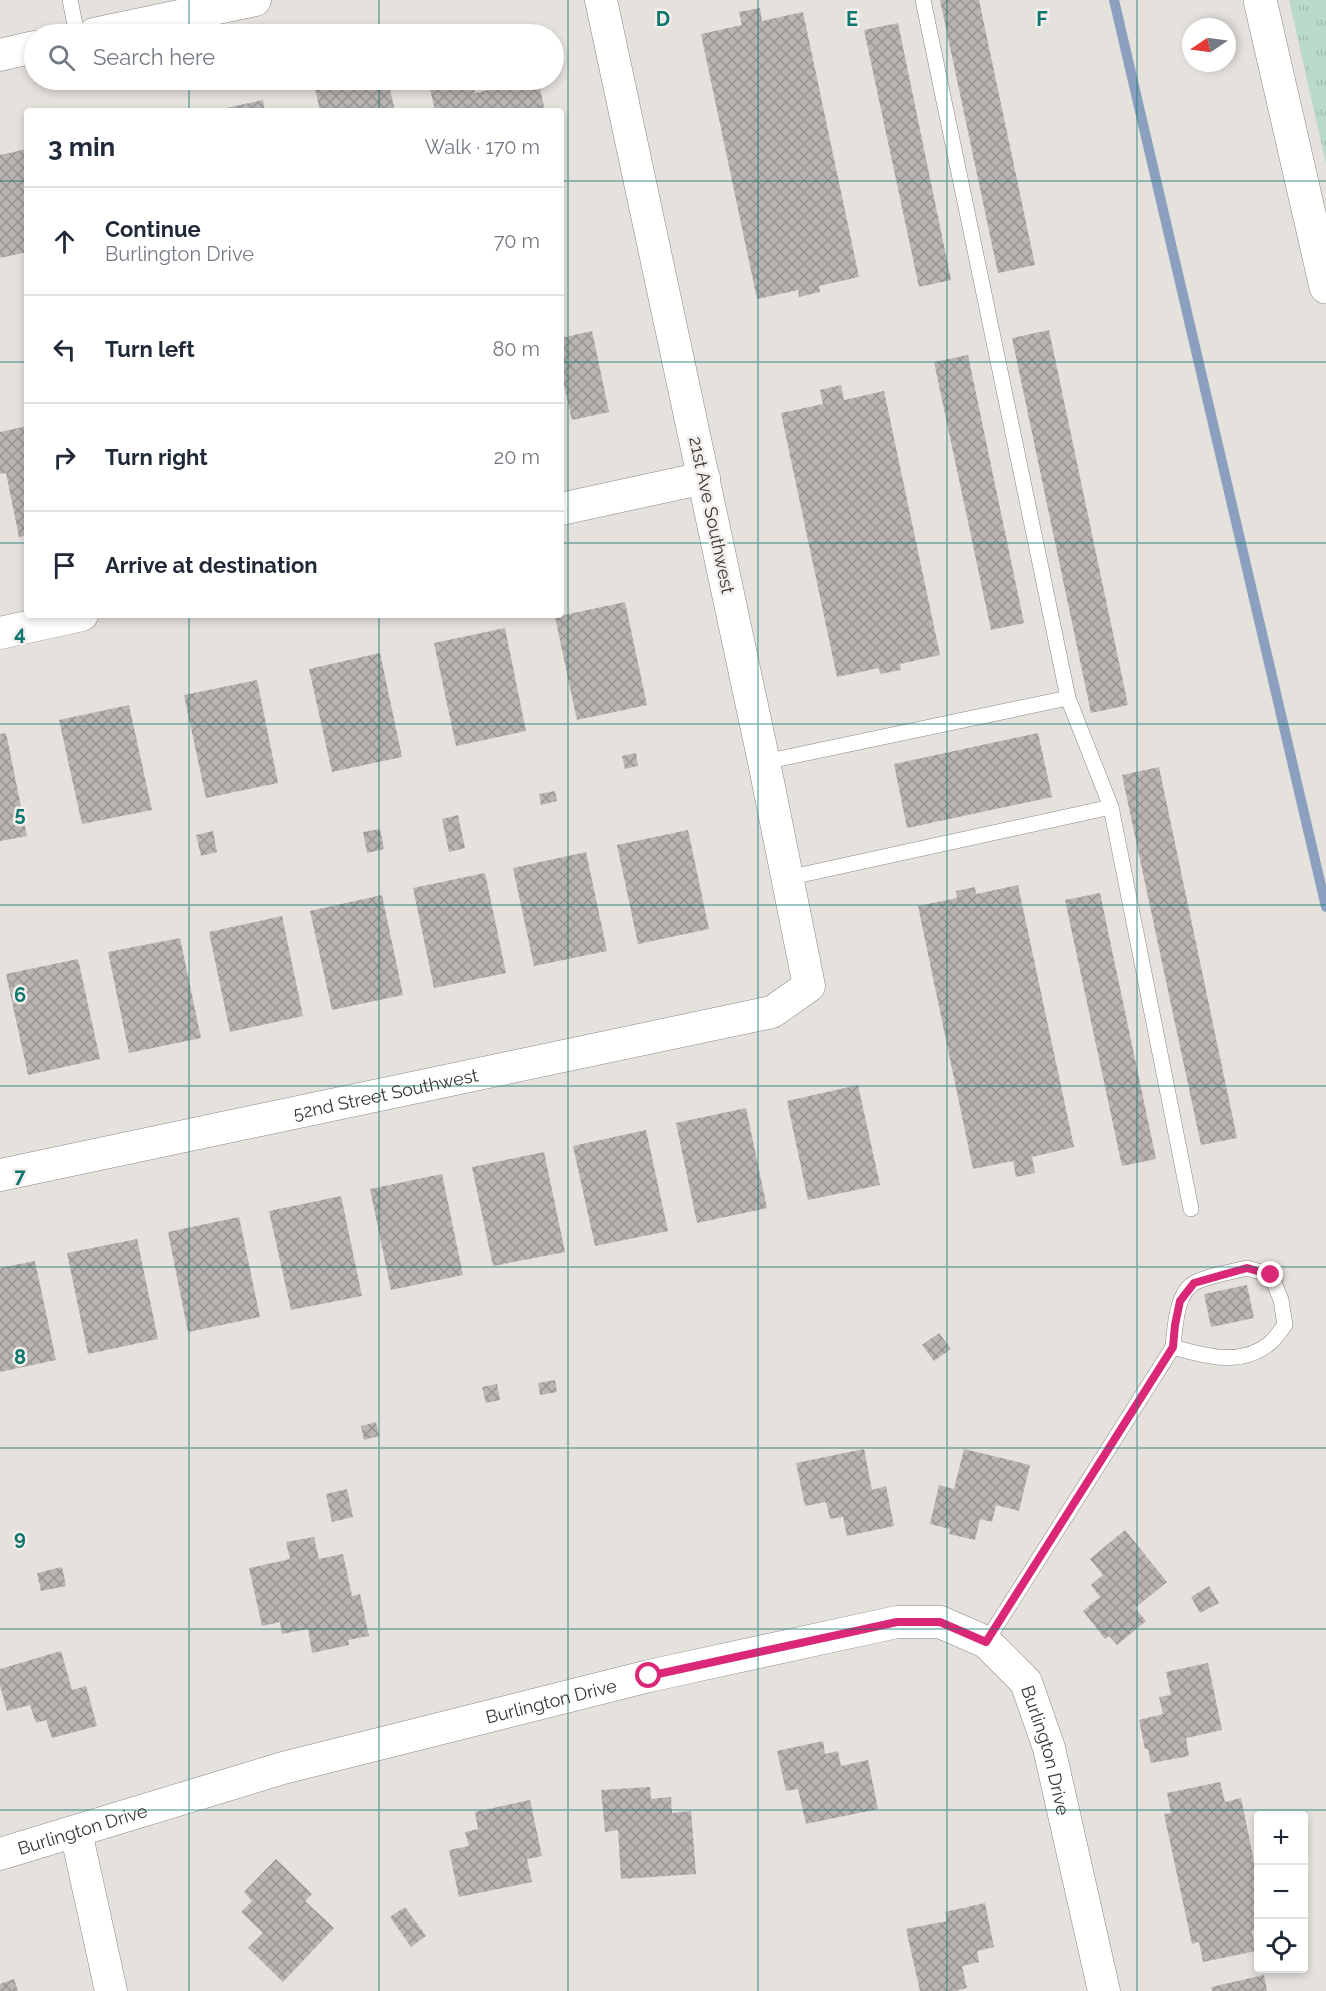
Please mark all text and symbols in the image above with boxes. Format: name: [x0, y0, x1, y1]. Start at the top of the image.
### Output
text: D: [656, 7, 670, 31]
text: E: [846, 7, 858, 31]
text: F: [1036, 7, 1048, 31]
north arrow: [1182, 18, 1236, 72]
search box: [24, 24, 564, 90]
icon: search: [45, 41, 78, 74]
text: Search here: [93, 44, 215, 70]
text: 3 min: [48, 132, 115, 162]
text: Walk · 170 m: [424, 135, 540, 159]
text: Continue: [105, 216, 201, 242]
icon: ahead: [48, 225, 81, 258]
text: 70 m: [494, 229, 540, 253]
text: Burlington Drive: [105, 242, 254, 266]
icon: left: [48, 333, 81, 366]
text: Turn left: [105, 336, 195, 362]
text: 80 m: [492, 337, 540, 361]
street label: 21st Ave Southwest: [685, 435, 739, 595]
icon: right: [48, 441, 81, 474]
text: Turn right: [105, 444, 208, 470]
text: 20 m: [494, 445, 540, 469]
icon: arrive: [48, 549, 81, 582]
text: Arrive at destination: [105, 552, 318, 578]
text: 4: [14, 621, 26, 645]
text: 5: [14, 802, 26, 826]
text: 6: [14, 983, 26, 1007]
street label: 52nd Street Southwest: [291, 1064, 480, 1123]
text: 7: [14, 1164, 26, 1188]
route end: [1257, 1261, 1283, 1287]
text: 8: [14, 1345, 26, 1369]
text: 9: [14, 1526, 26, 1550]
route start: [635, 1662, 661, 1688]
street label: Burlington Drive: [483, 1674, 619, 1727]
street label: Burlington Drive: [1017, 1683, 1074, 1818]
street label: Burlington Drive: [15, 1799, 150, 1859]
map controls: [1254, 1811, 1308, 1973]
button: +: [1254, 1811, 1308, 1865]
button: −: [1254, 1865, 1308, 1919]
button: locate: [1254, 1919, 1308, 1973]

